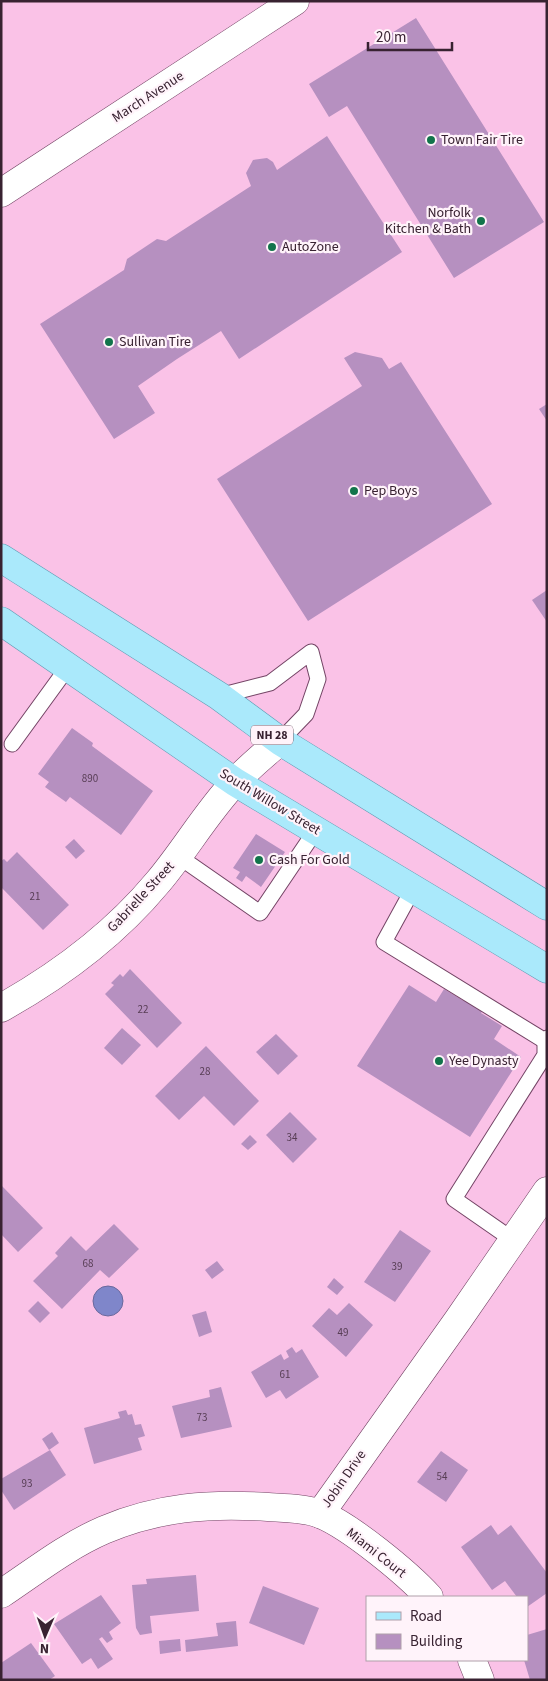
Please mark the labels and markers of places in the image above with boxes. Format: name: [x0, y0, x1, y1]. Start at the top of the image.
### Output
place label: Town Fair Tire: [441, 130, 523, 150]
marker: Town Fair Tire: [425, 134, 437, 146]
place label: Norfolk Kitchen & Bath: [385, 203, 471, 239]
marker: Norfolk Kitchen & Bath: [475, 215, 487, 227]
place label: AutoZone: [282, 237, 339, 257]
marker: AutoZone: [266, 241, 278, 253]
place label: Sullivan Tire: [119, 332, 191, 352]
marker: Sullivan Tire: [103, 336, 115, 348]
place label: Pep Boys: [364, 481, 417, 501]
marker: Pep Boys: [348, 485, 360, 497]
place label: Cash For Gold: [269, 850, 350, 870]
marker: Cash For Gold: [253, 854, 265, 866]
place label: Yee Dynasty: [448, 1051, 519, 1071]
marker: Yee Dynasty: [433, 1055, 445, 1067]

